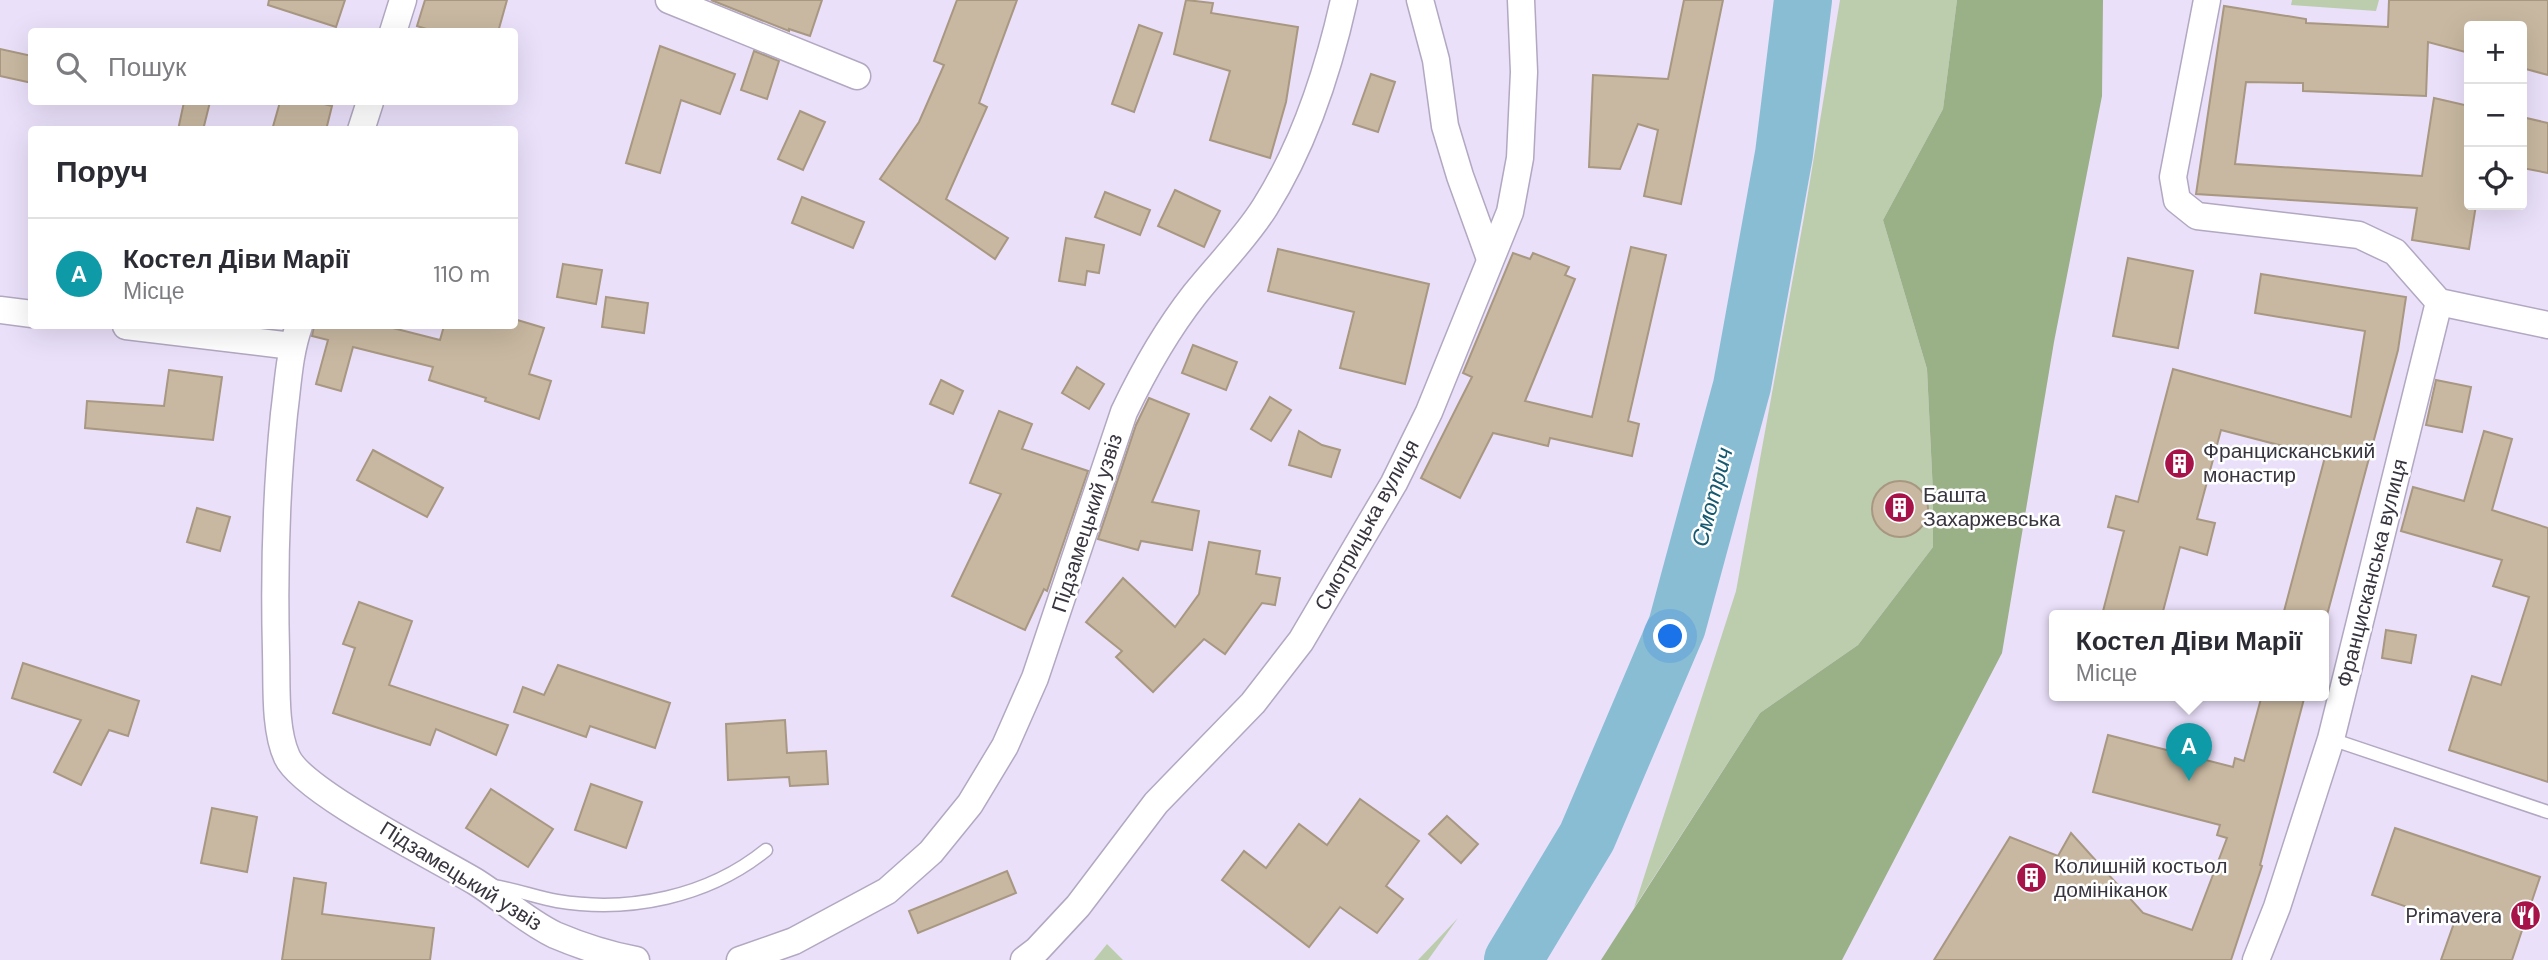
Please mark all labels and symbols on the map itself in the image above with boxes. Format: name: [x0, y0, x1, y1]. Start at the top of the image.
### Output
street label: Підзамецький узвіз: [1045, 430, 1129, 616]
street label: Смотрицька вулиця: [1308, 434, 1426, 616]
place label: Францисканський монастир: [2203, 437, 2375, 489]
water label: Смотрич: [1684, 444, 1740, 550]
building icon: Францисканський монастир: [2163, 446, 2197, 480]
street label: Францисканська вулиця: [2330, 456, 2414, 690]
place label: Башта Захаржевська: [1923, 481, 2061, 533]
building icon: Башта Захаржевська: [1883, 490, 1917, 524]
your location: [1653, 619, 1687, 653]
pin: A: [2166, 723, 2212, 781]
street label: Підзамецький узвіз: [375, 815, 547, 937]
place label: Колишній костьол домініканок: [2054, 852, 2228, 904]
building icon: Колишній костьол домініканок: [2014, 861, 2048, 895]
restaurant icon: Primavera: [2508, 899, 2542, 933]
place label: Primavera: [2406, 902, 2502, 930]

